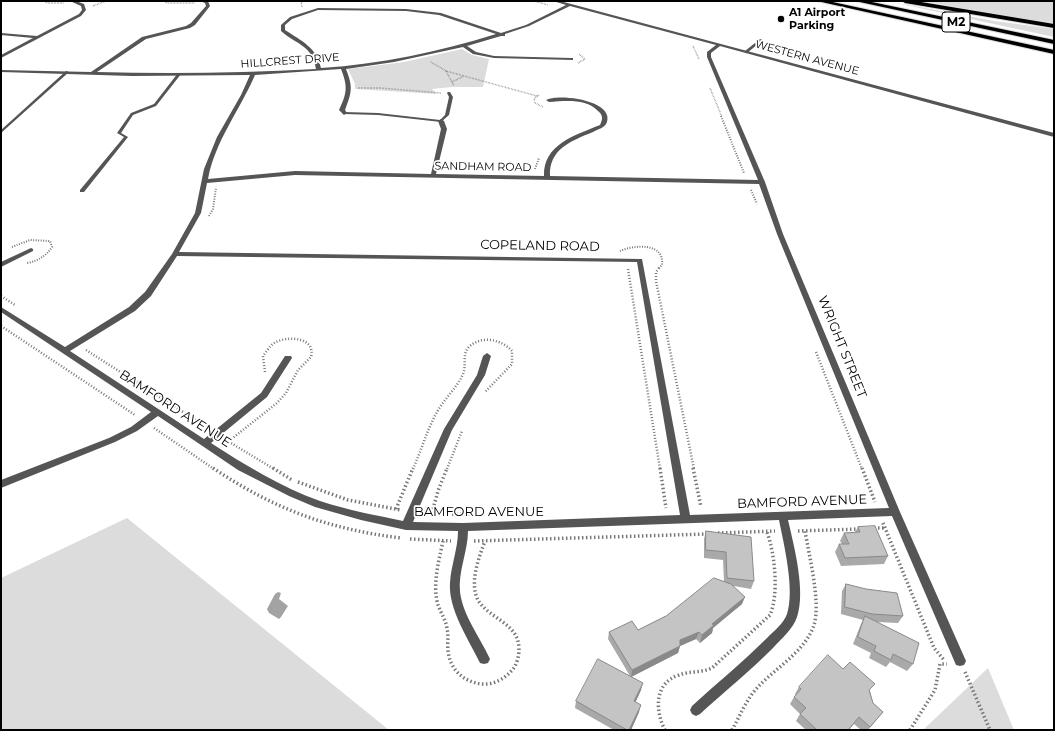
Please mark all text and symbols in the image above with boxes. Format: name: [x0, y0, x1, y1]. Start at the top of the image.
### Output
place label: A1 Airport Parking: [789, 6, 845, 32]
road number: M2: [942, 12, 970, 32]
marker: A1 Airport Parking: [776, 14, 786, 24]
street label: WESTERN AVENUE: [754, 38, 860, 78]
street label: HILLCREST DRIVE: [240, 51, 340, 71]
street label: SANDHAM ROAD: [434, 160, 532, 174]
street label: COPELAND ROAD: [480, 237, 600, 255]
street label: WRIGHT STREET: [814, 294, 870, 400]
street label: BAMFORD AVENUE: [116, 367, 234, 451]
street label: BAMFORD AVENUE: [737, 492, 867, 512]
street label: BAMFORD AVENUE: [414, 504, 544, 520]

